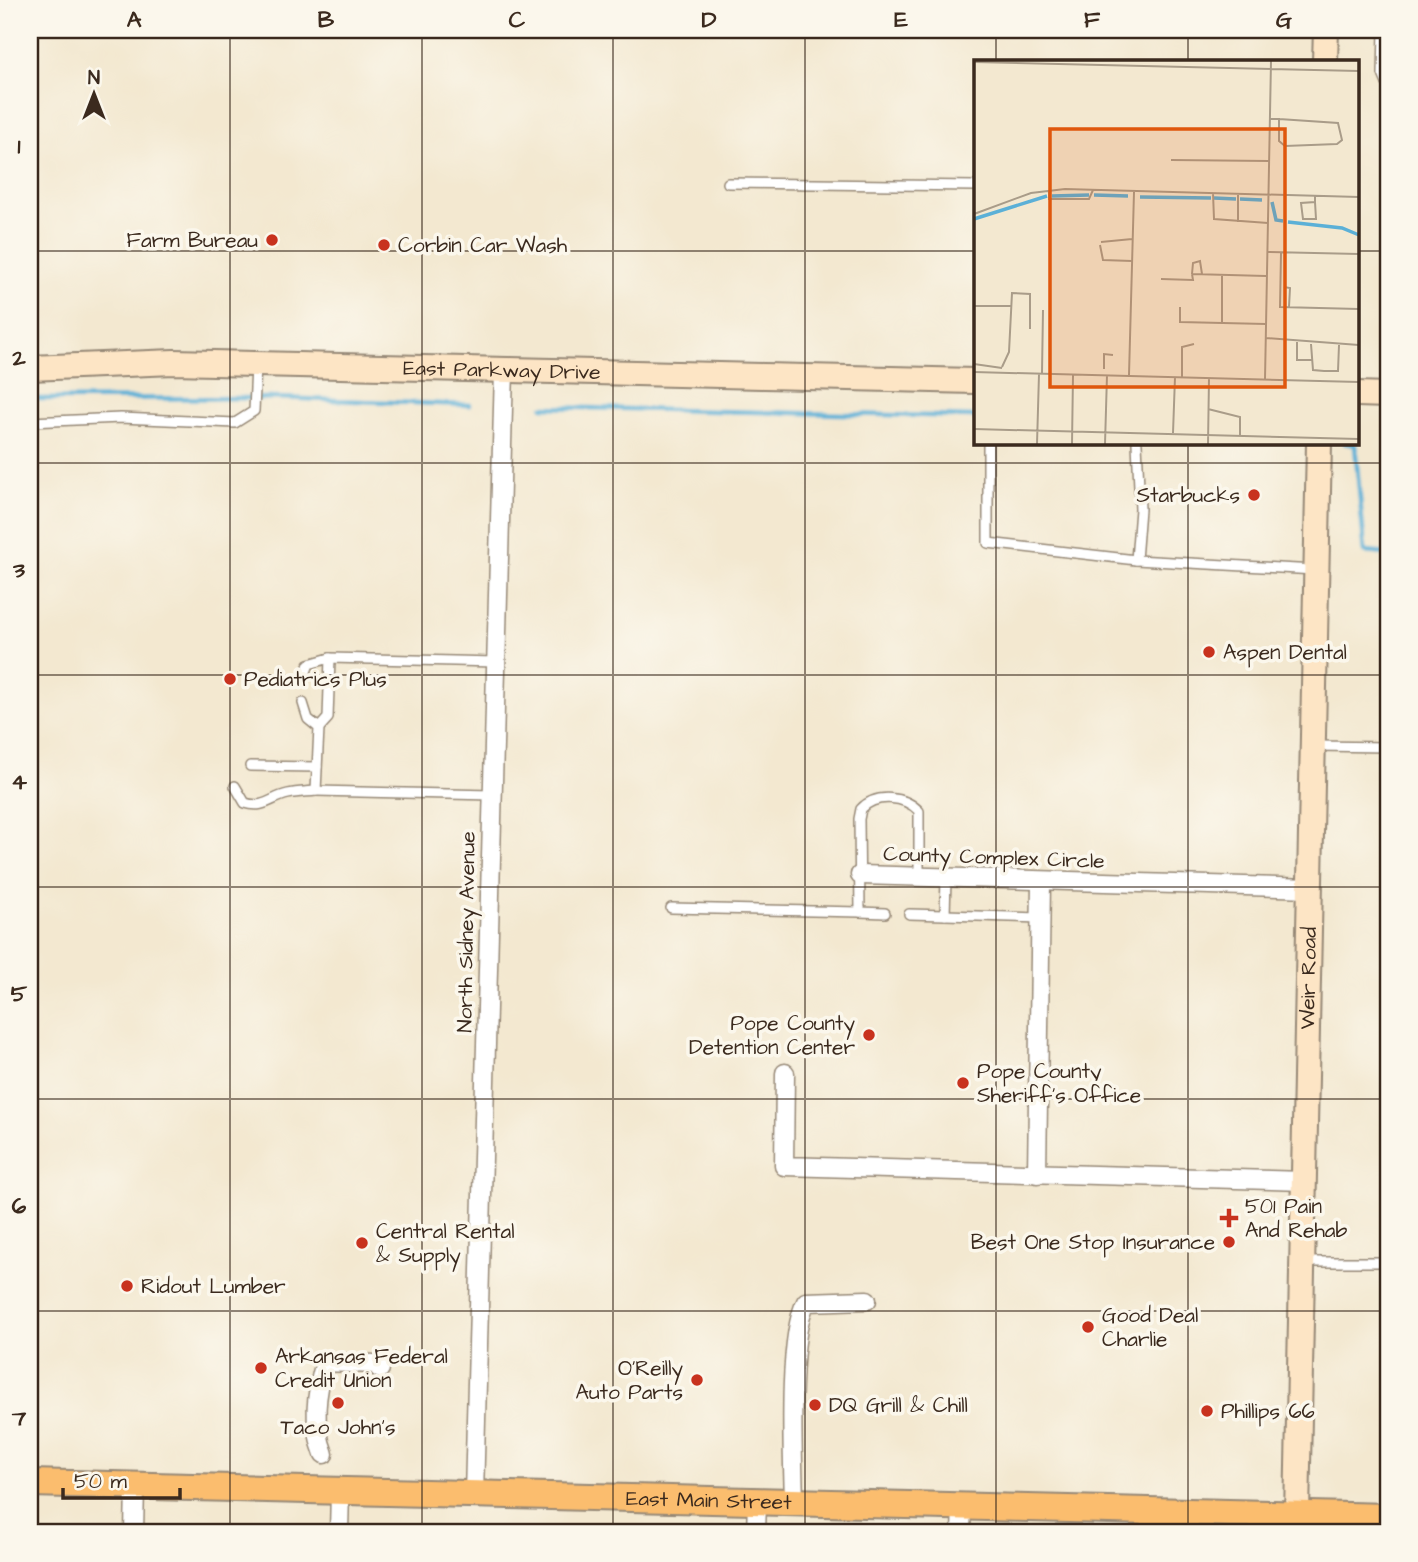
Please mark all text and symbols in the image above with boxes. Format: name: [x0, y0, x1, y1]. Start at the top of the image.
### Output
text: A: [127, 4, 142, 36]
text: B: [318, 4, 335, 36]
text: C: [509, 4, 526, 36]
text: D: [702, 4, 717, 36]
text: E: [894, 4, 908, 36]
text: F: [1084, 4, 1101, 36]
text: G: [1276, 4, 1292, 36]
north arrow: [60, 60, 130, 130]
inset map: [974, 60, 1358, 444]
text: N: [88, 65, 100, 92]
text: 1: [18, 130, 21, 162]
place label: Farm Bureau: [127, 226, 258, 255]
place label: Corbin Car Wash: [398, 231, 568, 260]
marker: Farm Bureau: [264, 232, 280, 248]
marker: Corbin Car Wash: [376, 237, 392, 253]
text: 2: [11, 342, 26, 374]
street label: East Parkway Drive: [403, 353, 601, 388]
place label: Starbucks: [1137, 481, 1240, 510]
marker: Starbucks: [1246, 487, 1262, 503]
text: 3: [12, 554, 25, 586]
place label: Aspen Dental: [1223, 638, 1347, 668]
marker: Aspen Dental: [1201, 644, 1217, 660]
place label: Pediatrics Plus: [244, 665, 387, 694]
marker: Pediatrics Plus: [222, 671, 238, 687]
text: 4: [11, 766, 27, 798]
street label: North Sidney Avenue: [450, 831, 485, 1033]
street label: County Complex Circle: [883, 839, 1105, 878]
street label: Weir Road: [1293, 926, 1324, 1030]
text: 5: [11, 978, 28, 1010]
place label: Pope County Detention Center: [689, 1009, 855, 1062]
marker: Pope County Detention Center: [861, 1027, 877, 1043]
place label: Pope County Sheriff's Office: [977, 1057, 1141, 1110]
marker: Pope County Sheriff's Office: [955, 1075, 971, 1091]
text: 6: [12, 1190, 27, 1222]
place label: 501 Pain And Rehab: [1245, 1192, 1348, 1245]
marker: 501 Pain And Rehab: [1219, 1208, 1239, 1228]
place label: Central Rental & Supply: [376, 1217, 515, 1272]
place label: Best One Stop Insurance: [971, 1228, 1215, 1258]
marker: Best One Stop Insurance: [1221, 1234, 1237, 1250]
marker: Central Rental & Supply: [354, 1235, 370, 1251]
place label: Ridout Lumber: [141, 1272, 286, 1301]
marker: Ridout Lumber: [119, 1278, 135, 1294]
place label: Good Deal Charlie: [1102, 1301, 1198, 1354]
marker: Good Deal Charlie: [1080, 1319, 1096, 1335]
place label: Arkansas Federal Credit Union: [275, 1342, 448, 1395]
place label: O'Reilly Auto Parts: [575, 1354, 683, 1407]
marker: Arkansas Federal Credit Union: [253, 1360, 269, 1376]
marker: O'Reilly Auto Parts: [689, 1372, 705, 1388]
place label: DQ Grill & Chill: [829, 1391, 968, 1420]
marker: Taco John's: [330, 1395, 346, 1411]
marker: DQ Grill & Chill: [807, 1397, 823, 1413]
place label: Phillips 66: [1221, 1397, 1315, 1427]
text: 7: [11, 1402, 27, 1434]
marker: Phillips 66: [1199, 1403, 1215, 1419]
place label: Taco John's: [280, 1413, 396, 1442]
scale bar: [63, 1457, 180, 1501]
text: 50 m: [74, 1467, 128, 1496]
street label: East Main Street: [626, 1484, 792, 1517]

